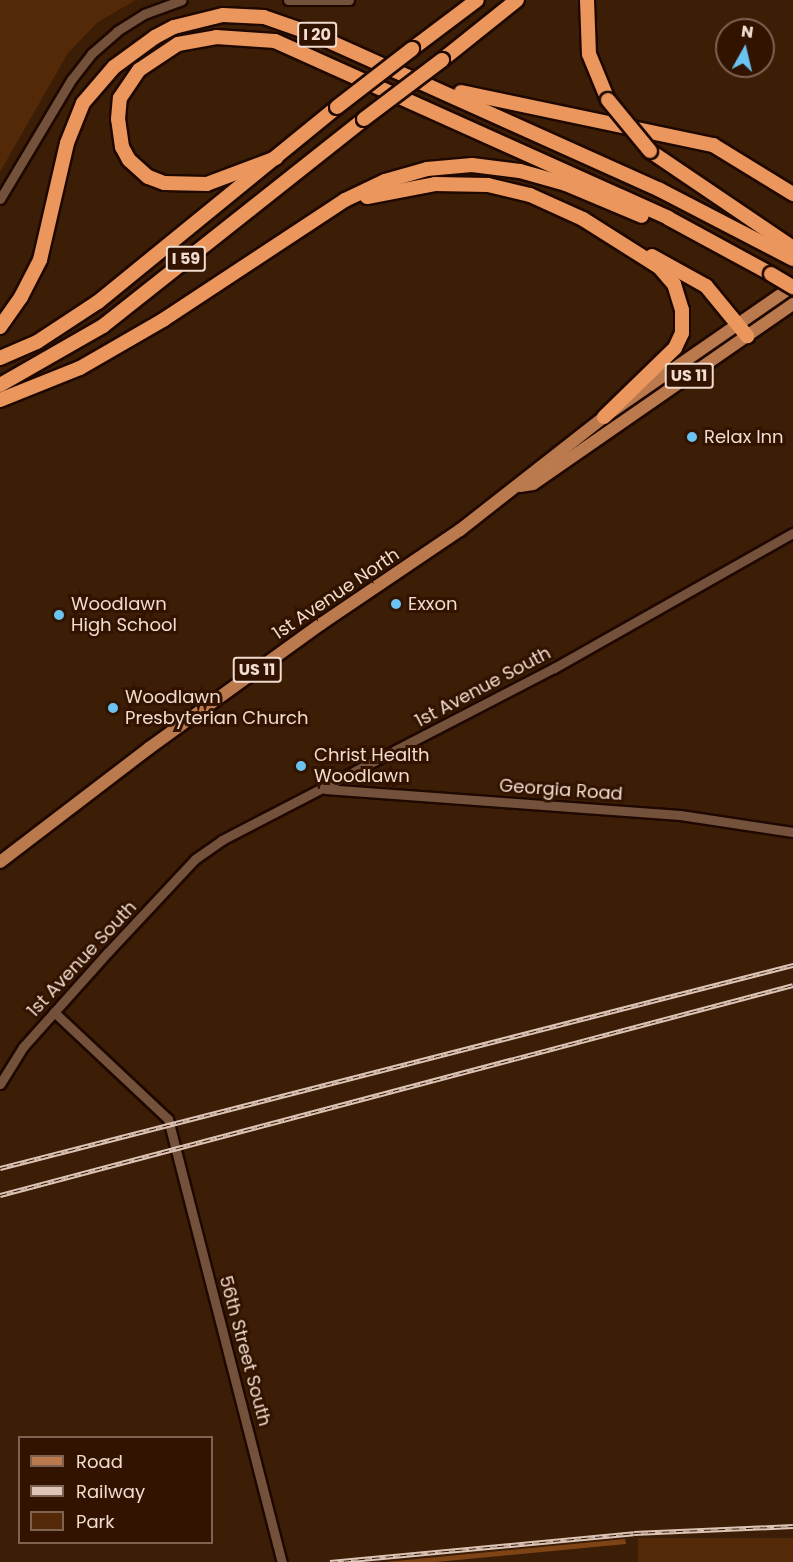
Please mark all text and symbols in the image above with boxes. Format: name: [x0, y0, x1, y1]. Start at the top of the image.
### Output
north arrow: [715, 18, 775, 78]
text: N: [740, 19, 755, 44]
road number: I 20: [296, 22, 338, 48]
road number: I 59: [165, 246, 207, 272]
road number: US 11: [664, 363, 714, 389]
place label: Relax Inn: [704, 426, 784, 448]
marker: Relax Inn: [685, 430, 699, 444]
street label: 1st Avenue North: [269, 544, 403, 644]
place label: Exxon: [408, 593, 458, 615]
place label: Woodlawn High School: [71, 594, 177, 636]
marker: Exxon: [389, 597, 403, 611]
marker: Woodlawn High School: [52, 608, 66, 622]
street label: 1st Avenue South: [411, 642, 555, 732]
road number: US 11: [232, 657, 282, 683]
place label: Woodlawn Presbyterian Church: [125, 687, 308, 730]
marker: Woodlawn Presbyterian Church: [106, 701, 120, 715]
place label: Christ Health Woodlawn: [314, 745, 430, 788]
marker: Christ Health Woodlawn: [292, 757, 310, 775]
street label: Georgia Road: [499, 775, 623, 805]
street label: 1st Avenue South: [23, 897, 141, 1021]
street label: 56th Street South: [215, 1273, 275, 1429]
legend: [18, 1436, 213, 1544]
text: Road: [76, 1449, 123, 1474]
text: Railway: [76, 1479, 145, 1504]
text: Park: [76, 1509, 115, 1534]

